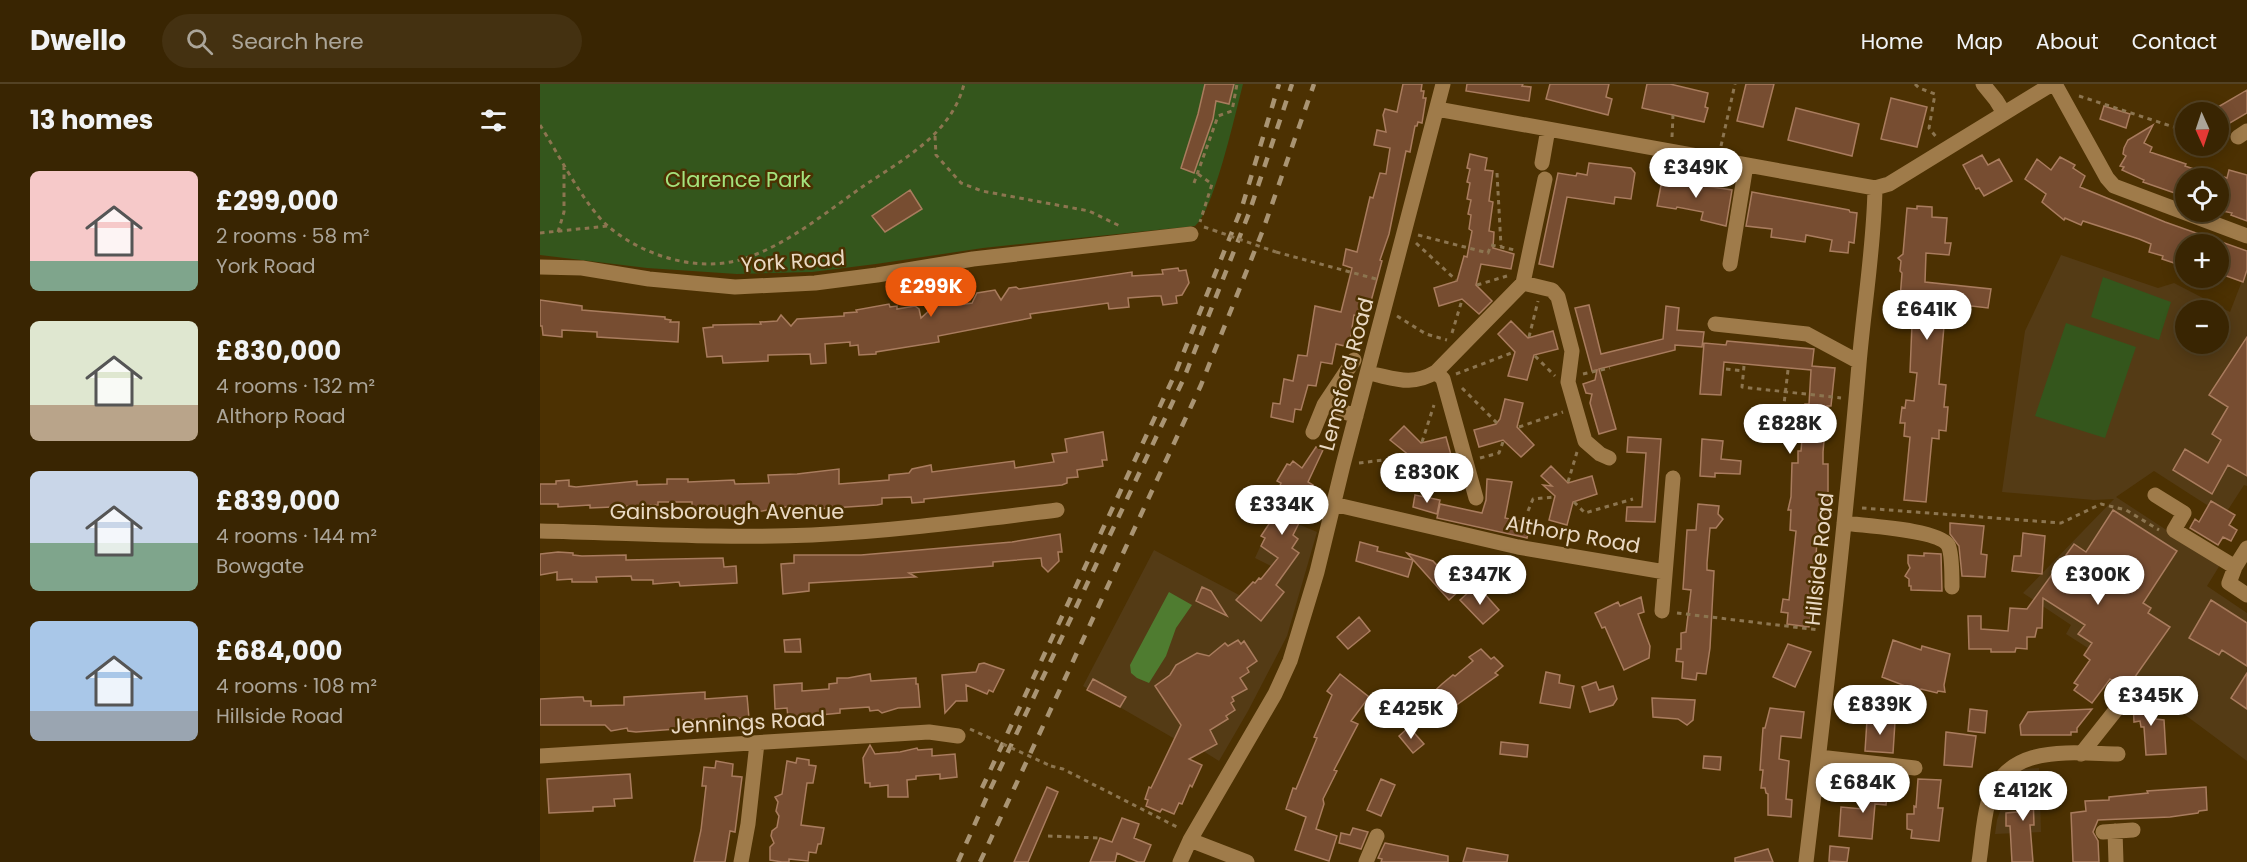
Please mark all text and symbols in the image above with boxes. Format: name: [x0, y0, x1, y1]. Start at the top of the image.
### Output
search box: [162, 14, 582, 68]
text: Dwello: [30, 21, 126, 60]
icon: search: [183, 25, 216, 58]
text: Search here: [231, 26, 364, 57]
text: Home: [1861, 27, 1923, 56]
text: Map: [1956, 27, 2003, 56]
text: About: [2036, 27, 2099, 56]
text: Contact: [2132, 27, 2217, 56]
text: 13 homes: [30, 102, 153, 138]
north arrow: [2175, 102, 2229, 156]
map controls: [2175, 102, 2229, 354]
icon: filters: [477, 104, 510, 137]
pin: £349K: [1654, 148, 1738, 199]
text: £349K: [1663, 153, 1729, 181]
park label: Clarence Park: [665, 165, 811, 194]
button: locate: [2175, 168, 2229, 222]
text: £299,000: [216, 183, 338, 219]
icon: home: [78, 195, 150, 267]
text: 2 rooms · 58 m²: [216, 222, 370, 250]
button: +: [2175, 234, 2229, 288]
street label: York Road: [740, 243, 846, 279]
text: York Road: [216, 252, 316, 280]
pin: £299K: [889, 267, 973, 318]
text: £299K: [899, 272, 963, 300]
pin: £641K: [1885, 290, 1969, 341]
street label: Lemsford Road: [1312, 294, 1380, 454]
text: £641K: [1897, 295, 1958, 323]
button: −: [2175, 300, 2229, 354]
text: £830,000: [216, 333, 341, 369]
icon: home: [78, 345, 150, 417]
text: 4 rooms · 132 m²: [216, 372, 375, 400]
text: Althorp Road: [216, 402, 346, 430]
pin: £828K: [1748, 404, 1832, 455]
text: £828K: [1758, 409, 1822, 437]
pin: £830K: [1385, 453, 1469, 504]
text: £830K: [1394, 458, 1460, 486]
text: £839,000: [216, 483, 340, 519]
pin: £334K: [1240, 485, 1324, 536]
text: £334K: [1250, 490, 1314, 518]
street label: Hillside Road: [1798, 491, 1840, 627]
icon: home: [78, 495, 150, 567]
street label: Gainsborough Avenue: [610, 497, 844, 526]
street label: Althorp Road: [1503, 508, 1643, 560]
text: 4 rooms · 144 m²: [216, 522, 377, 550]
text: Bowgate: [216, 552, 304, 580]
pin: £347K: [1438, 555, 1522, 606]
pin: £300K: [2056, 555, 2140, 606]
text: £347K: [1448, 560, 1512, 588]
text: £300K: [2065, 560, 2131, 588]
text: £684,000: [216, 633, 343, 669]
icon: home: [78, 645, 150, 717]
text: 4 rooms · 108 m²: [216, 672, 377, 700]
pin: £345K: [2109, 676, 2193, 727]
text: £345K: [2118, 681, 2184, 709]
pin: £839K: [1838, 685, 1922, 736]
pin: £425K: [1369, 689, 1453, 740]
text: £839K: [1848, 690, 1912, 718]
text: £425K: [1378, 694, 1444, 722]
text: Hillside Road: [216, 702, 343, 730]
street label: Jennings Road: [670, 703, 826, 741]
pin: £684K: [1821, 763, 1905, 814]
text: £684K: [1830, 768, 1896, 796]
pin: £412K: [1981, 771, 2065, 822]
text: £412K: [1993, 776, 2053, 804]

